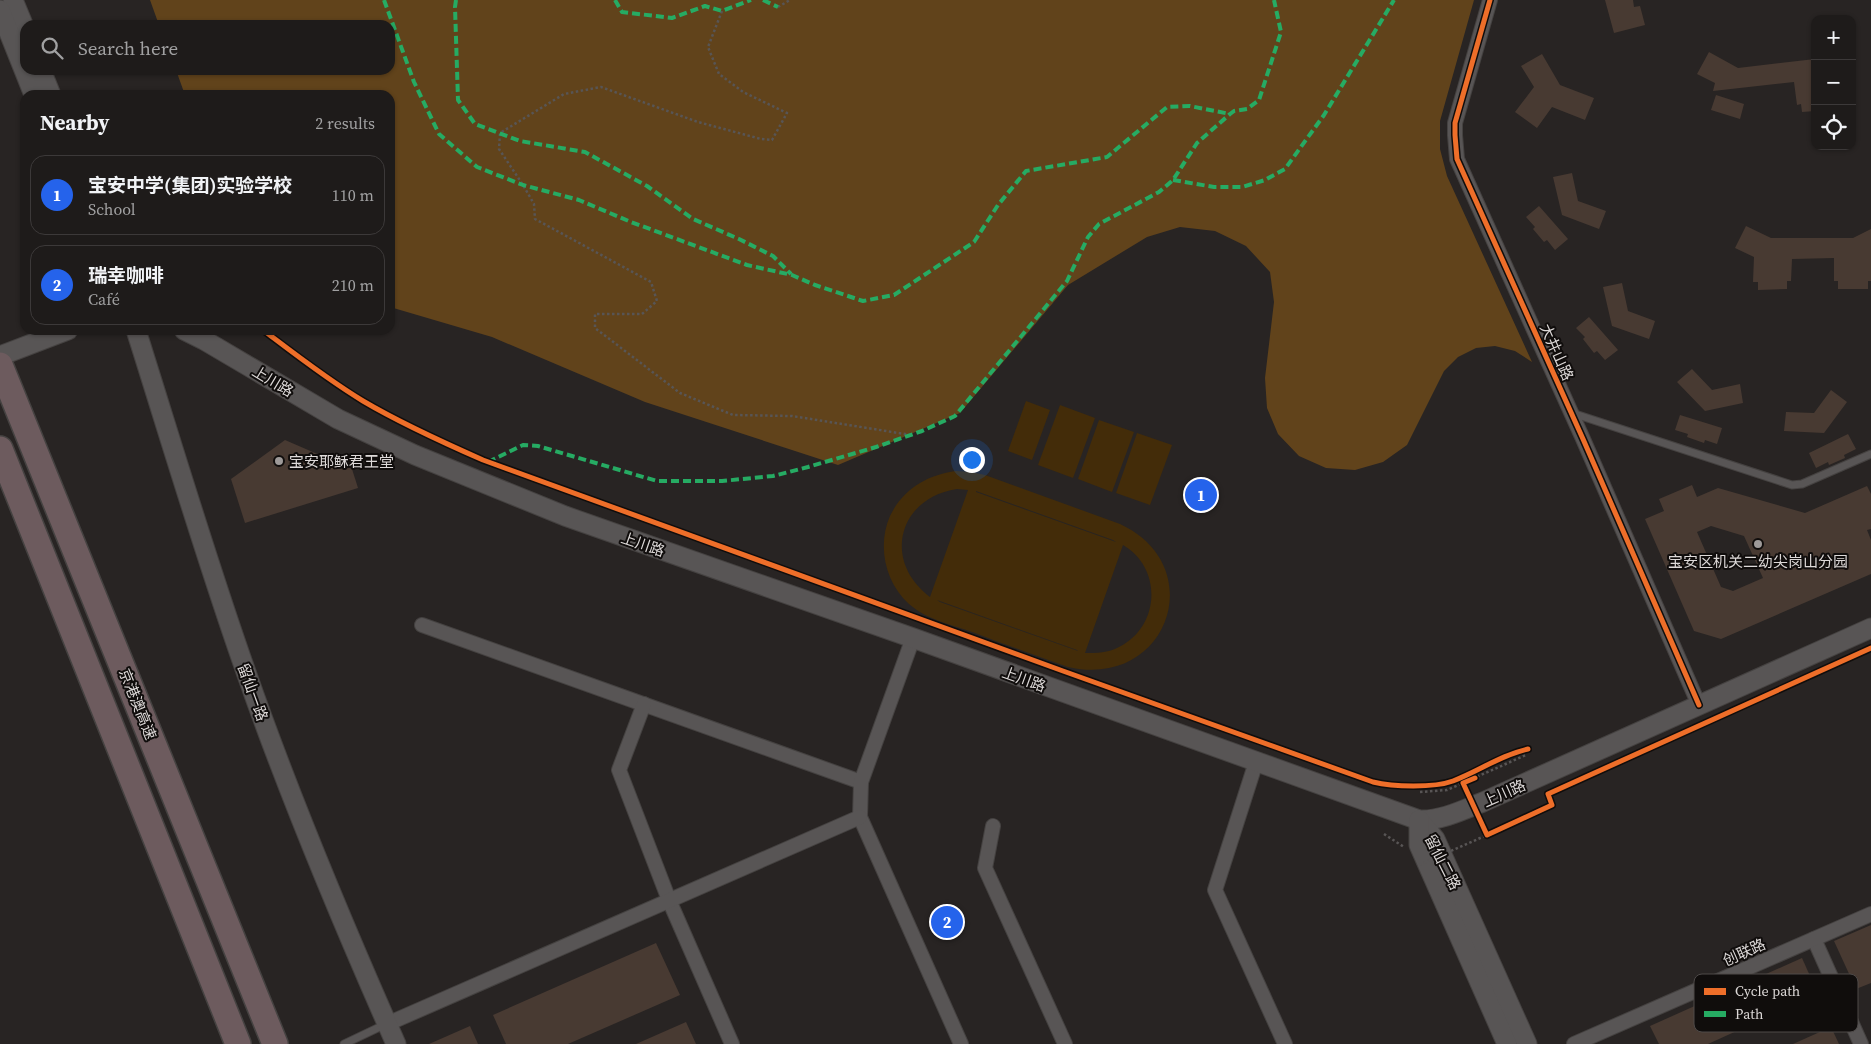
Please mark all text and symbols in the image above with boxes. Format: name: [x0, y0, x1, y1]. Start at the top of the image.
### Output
map controls: [1811, 15, 1856, 150]
button: +: [1811, 15, 1856, 60]
search box: [20, 20, 395, 75]
icon: search: [38, 34, 66, 62]
text: Search here: [78, 35, 178, 61]
button: −: [1811, 60, 1856, 105]
button: locate: [1811, 105, 1856, 150]
text: Nearby: [40, 108, 110, 137]
text: 2 results: [315, 112, 375, 134]
text: 宝安中学(集团)实验学校: [88, 172, 292, 198]
text: 1: [53, 184, 61, 206]
text: 110 m: [332, 184, 374, 206]
text: School: [88, 198, 136, 220]
text: 瑞幸咖啡: [88, 262, 164, 288]
text: 2: [53, 274, 61, 296]
text: 210 m: [332, 274, 374, 296]
text: Café: [88, 288, 120, 310]
street label: 大井山路: [1535, 320, 1579, 384]
street label: 上川路: [248, 360, 298, 402]
your location: [959, 447, 985, 473]
place label: 宝安耶稣君王堂: [289, 451, 394, 472]
marker: 宝安耶稣君王堂: [273, 455, 285, 467]
pin: 1: [1185, 476, 1217, 514]
street label: 上川路: [618, 527, 668, 561]
marker: 宝安区机关二幼尖岗山分园: [1752, 538, 1764, 550]
place label: 宝安区机关二幼尖岗山分园: [1668, 551, 1848, 572]
street label: 留仙一路: [233, 660, 273, 724]
street label: 上川路: [999, 661, 1049, 697]
street label: 京港澳高速: [114, 665, 162, 743]
street label: 上川路: [1479, 774, 1529, 812]
street label: 留仙二路: [1420, 830, 1466, 894]
pin: 2: [931, 903, 963, 941]
street label: 创联路: [1719, 933, 1769, 971]
legend: [1694, 974, 1858, 1032]
text: Cycle path: [1735, 981, 1800, 1001]
text: Path: [1735, 1004, 1763, 1024]

